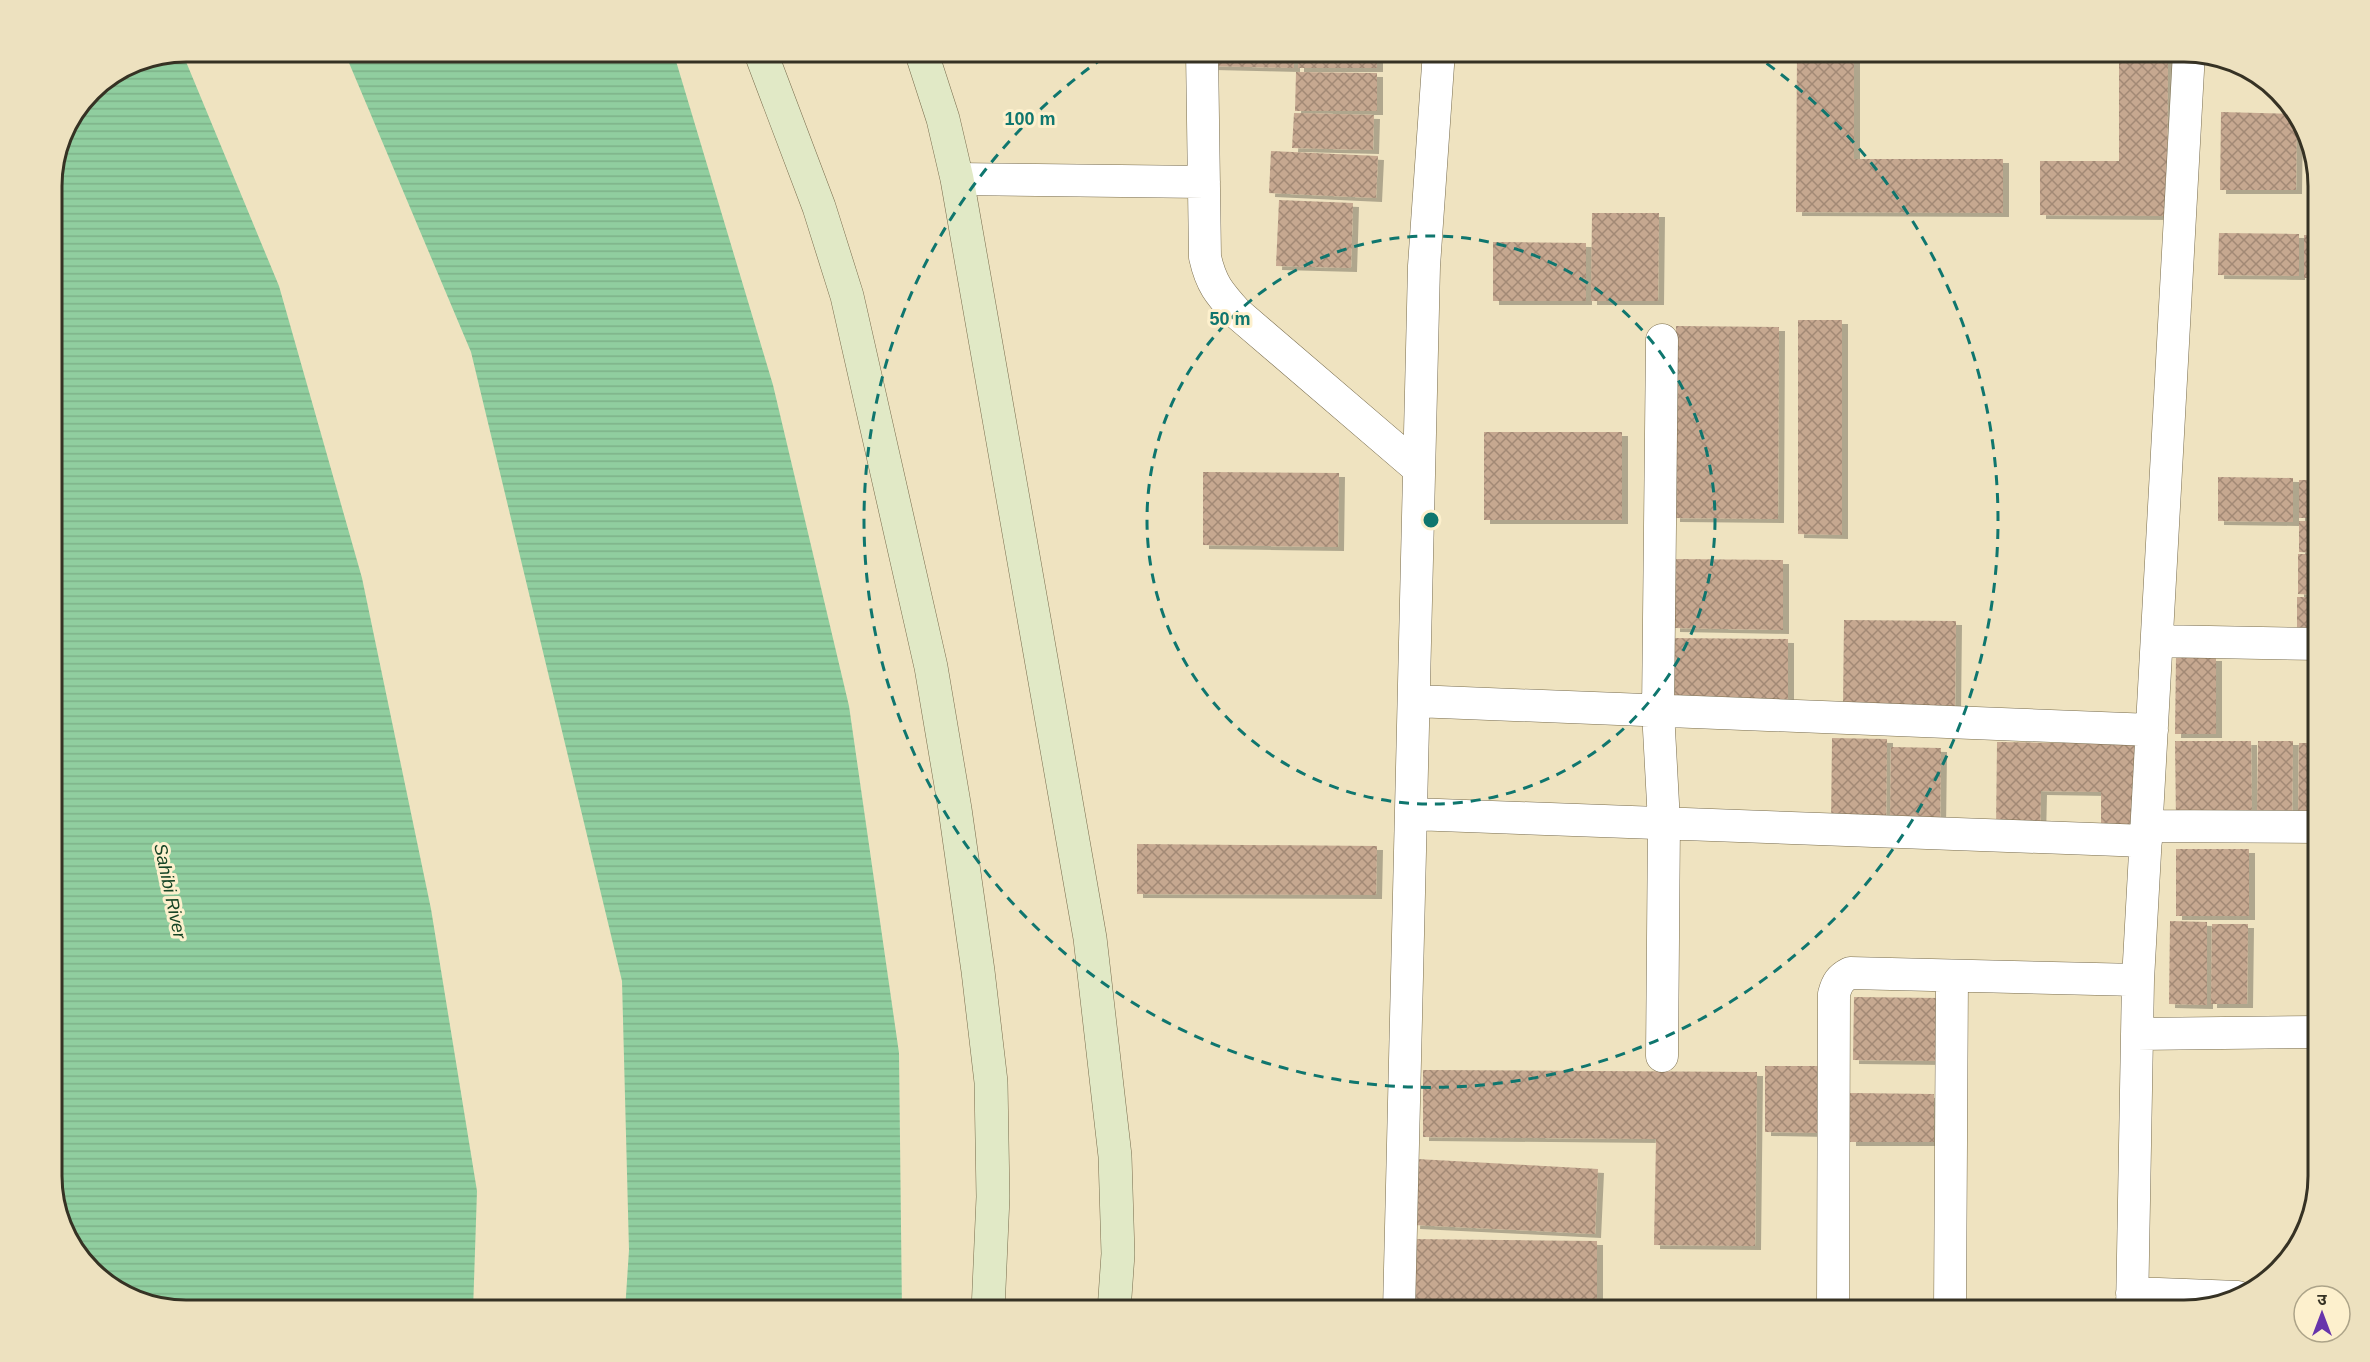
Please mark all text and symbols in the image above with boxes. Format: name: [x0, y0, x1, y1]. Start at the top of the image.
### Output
text: 100 m: [1004, 109, 1056, 129]
text: 50 m: [1209, 309, 1251, 329]
centre of rings: [1421, 510, 1441, 530]
water label: Sahibi River: [150, 841, 190, 942]
north arrow: [2292, 1284, 2352, 1344]
text: उ: [2317, 1291, 2327, 1308]

